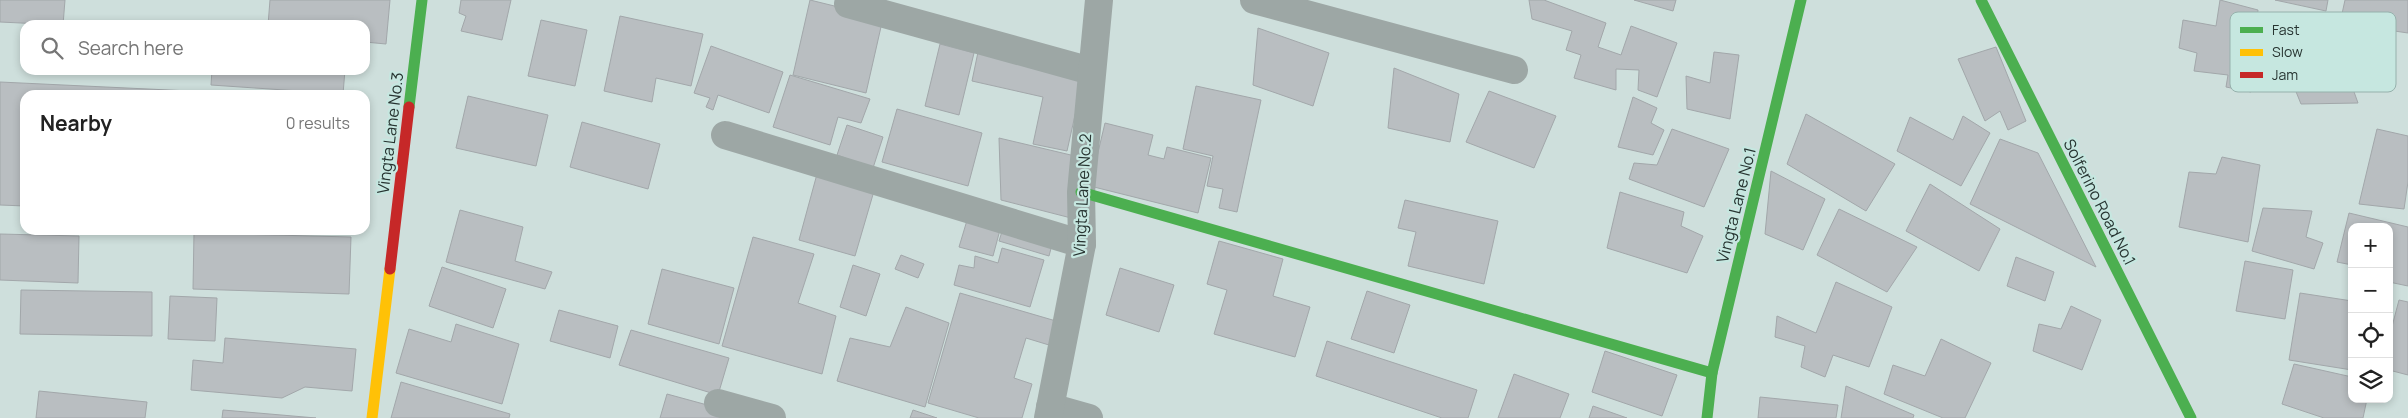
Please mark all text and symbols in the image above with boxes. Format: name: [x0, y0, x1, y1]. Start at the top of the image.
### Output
legend: [2230, 12, 2396, 92]
search box: [20, 20, 370, 75]
text: Fast: [2272, 20, 2300, 39]
icon: search: [38, 34, 66, 62]
text: Search here: [78, 35, 184, 61]
text: Slow: [2272, 42, 2303, 61]
text: Jam: [2272, 65, 2298, 84]
street label: Vingta Lane No.3: [372, 71, 408, 195]
text: Nearby: [40, 109, 112, 137]
text: 0 results: [286, 112, 350, 134]
street label: Vingta Lane No.2: [1068, 133, 1096, 257]
street label: Solferino Road No.1: [2059, 135, 2141, 269]
street label: Vingta Lane No.1: [1711, 145, 1761, 265]
map controls: [2348, 223, 2393, 403]
button: +: [2348, 223, 2393, 268]
button: −: [2348, 268, 2393, 313]
button: locate: [2348, 313, 2393, 358]
button: layers: [2348, 358, 2393, 403]

